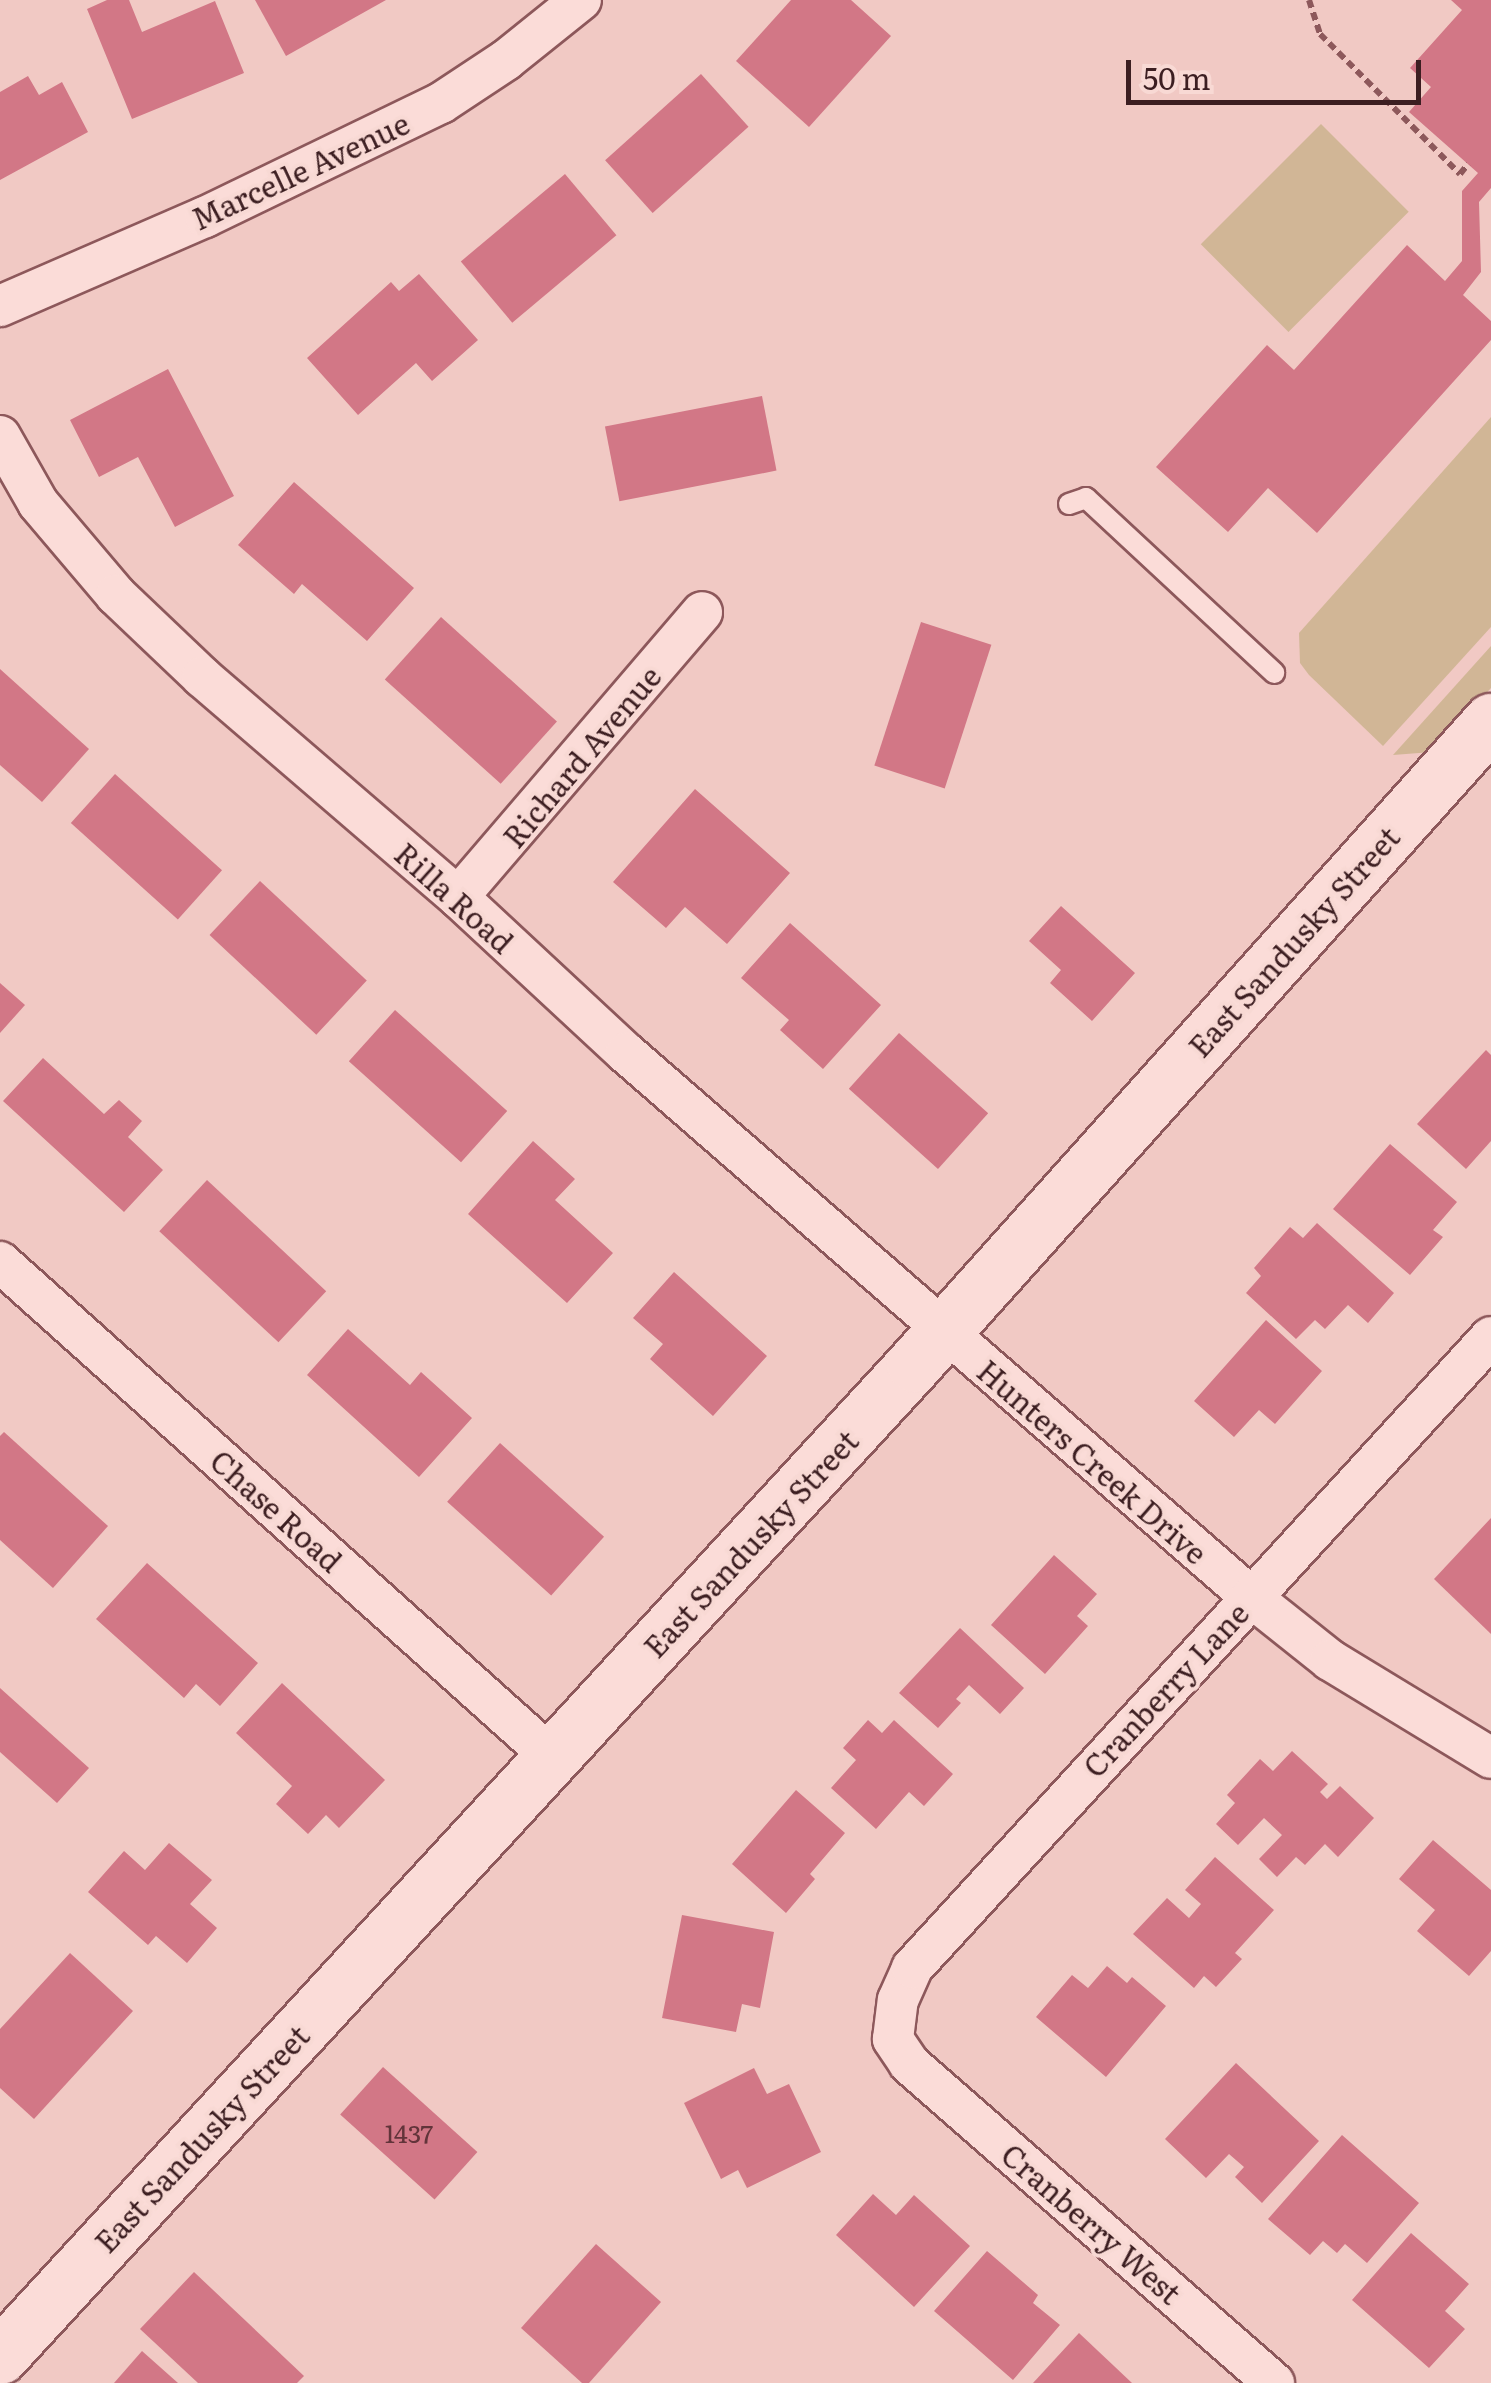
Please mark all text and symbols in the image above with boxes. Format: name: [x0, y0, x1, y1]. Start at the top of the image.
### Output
scale bar: [1131, 40, 1426, 102]
text: 50 m: [1143, 55, 1211, 99]
street label: Marcelle Avenue: [185, 104, 415, 236]
street label: Richard Avenue: [495, 658, 667, 854]
street label: East Sandusky Street: [1180, 818, 1406, 1064]
street label: Rilla Road: [388, 835, 522, 959]
street label: Hunters Creek Drive: [971, 1352, 1215, 1570]
street label: East Sandusky Street: [635, 1422, 865, 1664]
street label: Chase Road: [204, 1442, 350, 1578]
street label: Cranberry Lane: [1075, 1594, 1255, 1784]
street label: East Sandusky Street: [86, 2017, 316, 2259]
house number: 1437: [385, 2118, 433, 2148]
street label: Cranberry West: [995, 2135, 1189, 2311]

